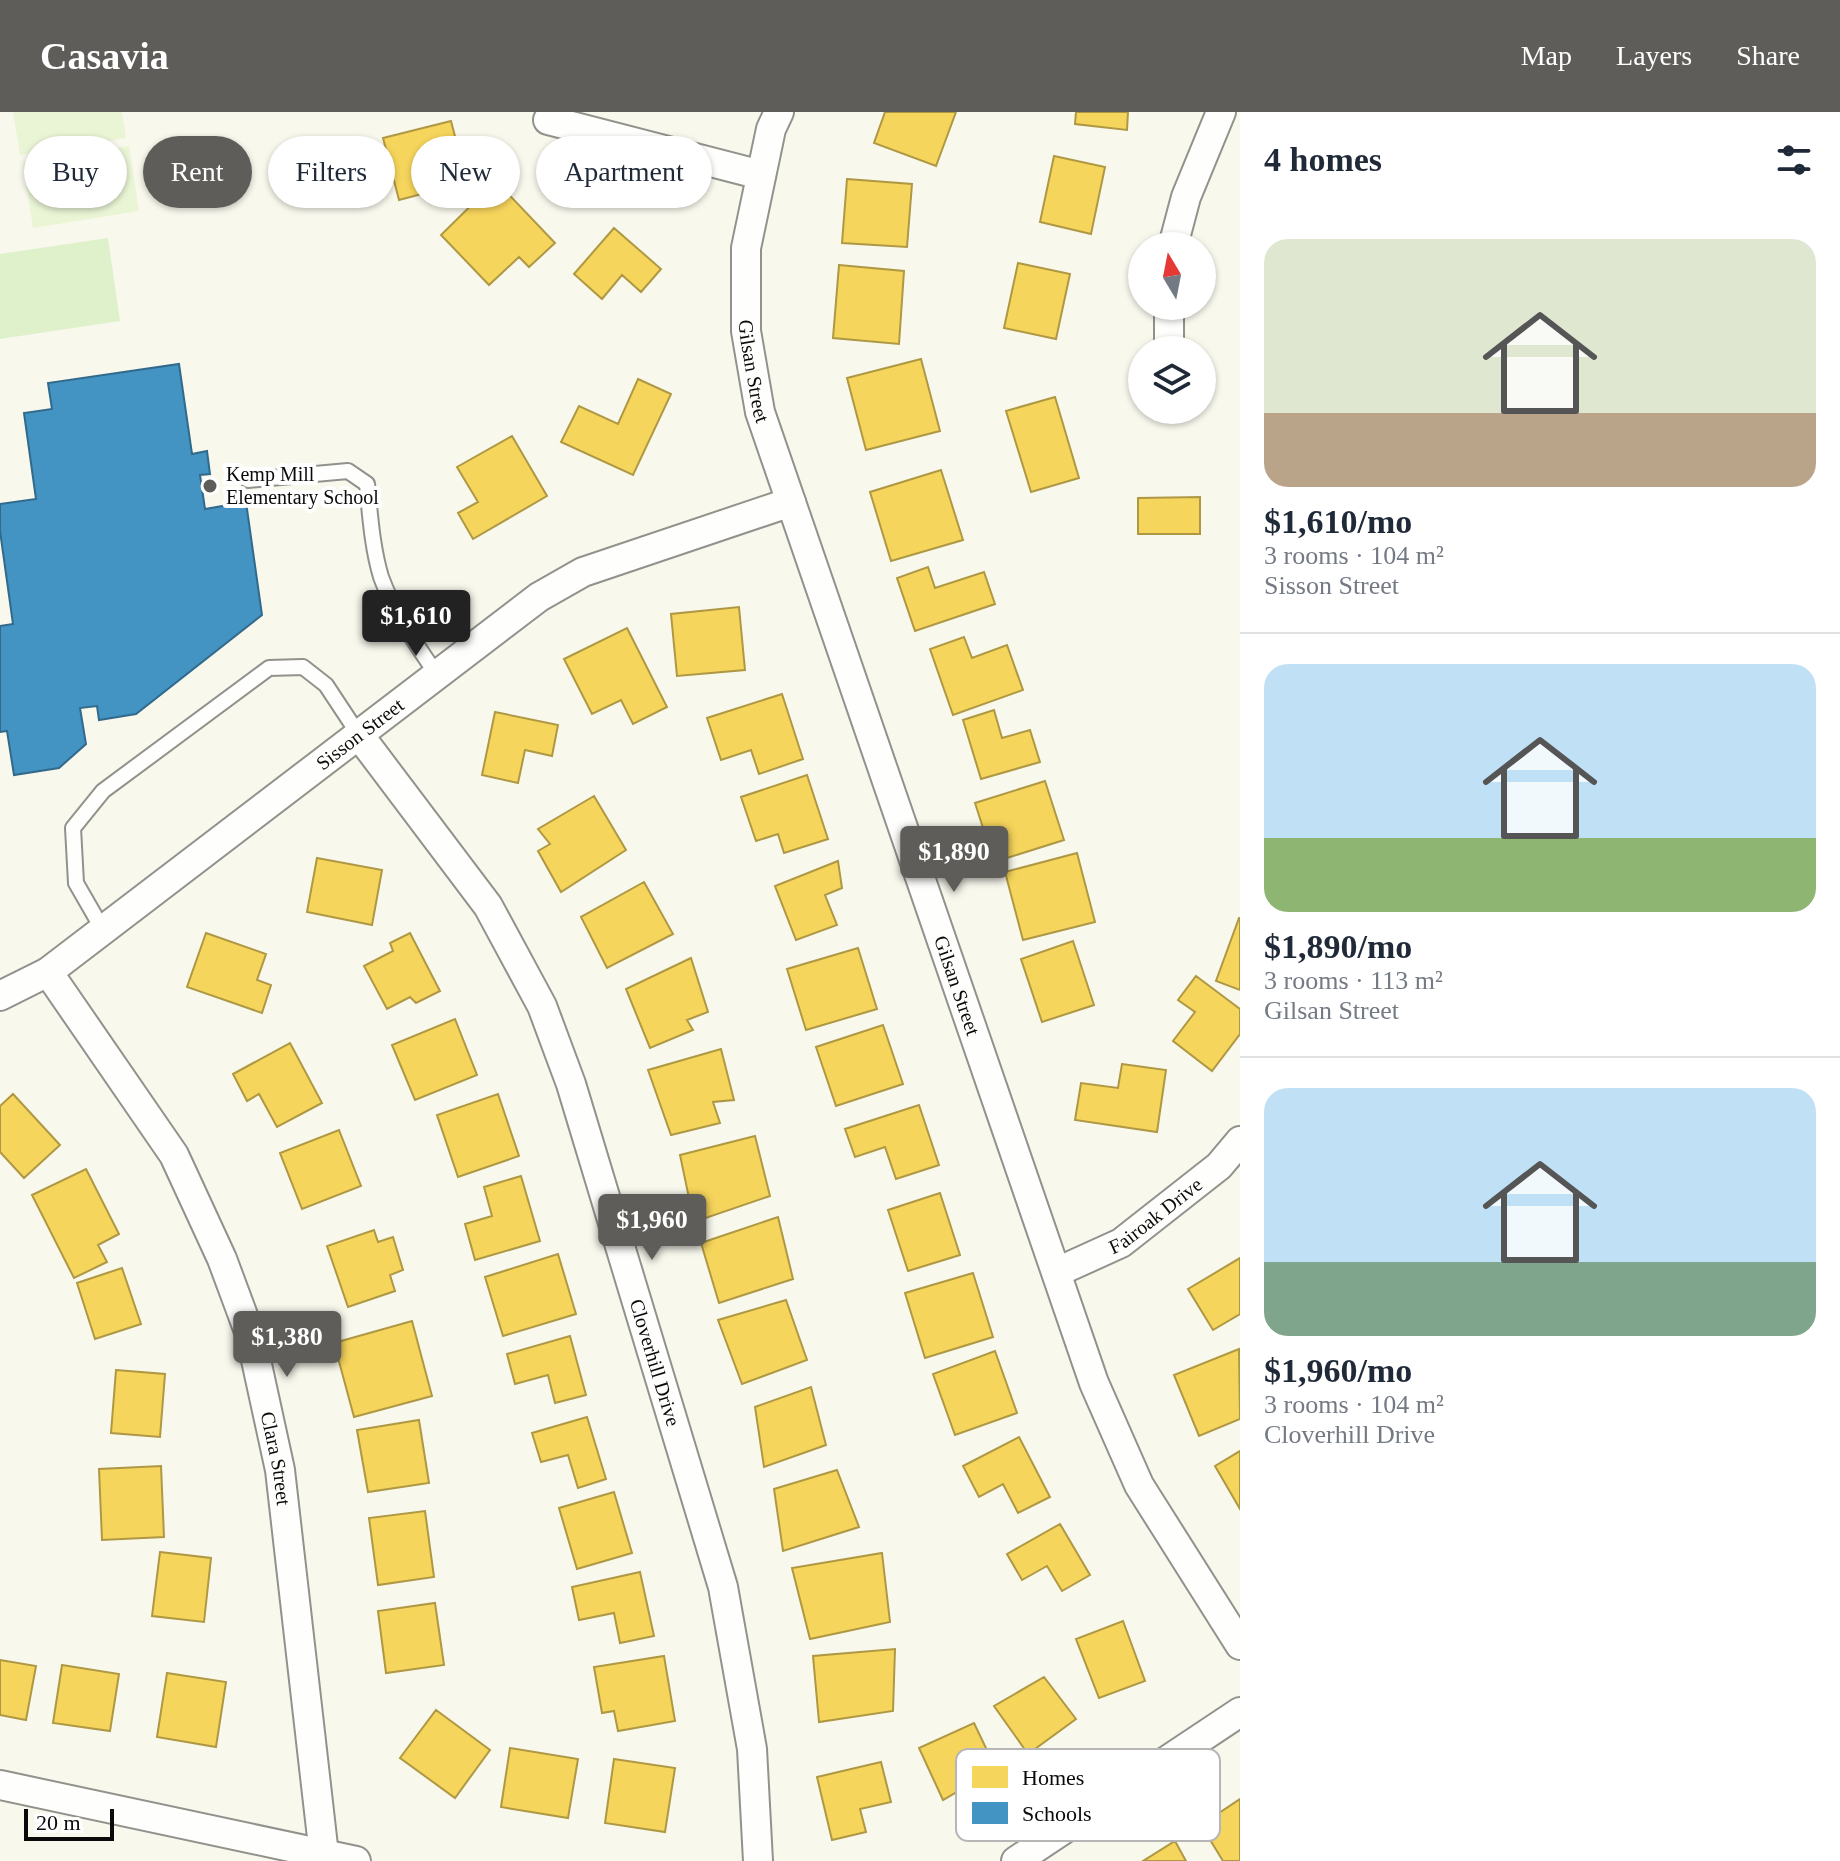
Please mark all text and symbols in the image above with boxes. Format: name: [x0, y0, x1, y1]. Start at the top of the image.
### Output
text: Casavia: [40, 35, 169, 77]
text: Map: [1521, 40, 1572, 71]
text: Layers: [1616, 40, 1692, 71]
text: Share: [1736, 40, 1800, 71]
chip: Buy: [24, 136, 127, 208]
chip: Rent: [143, 136, 252, 208]
chip: Filters: [268, 136, 395, 208]
chip: New: [411, 136, 520, 208]
chip: Apartment: [536, 136, 712, 208]
icon: filters: [1772, 138, 1816, 182]
text: 4 homes: [1264, 141, 1382, 178]
north arrow: [1128, 232, 1216, 320]
map controls: [1128, 232, 1216, 424]
icon: home: [1468, 291, 1612, 435]
street label: Gilsan Street: [735, 320, 774, 426]
button: layers: [1128, 336, 1216, 424]
place label: Kemp Mill Elementary School: [226, 463, 379, 509]
marker: Kemp Mill Elementary School: [201, 477, 219, 495]
text: $1,610/mo: [1264, 503, 1412, 540]
text: 3 rooms · 104 m²: [1264, 541, 1444, 570]
text: Sisson Street: [1264, 571, 1399, 600]
pin: $1,610: [351, 590, 481, 658]
text: $1,610: [380, 601, 452, 630]
street label: Sisson Street: [312, 693, 408, 774]
icon: home: [1468, 716, 1612, 860]
pin: $1,890: [889, 826, 1019, 894]
text: $1,890: [918, 837, 990, 866]
text: $1,890/mo: [1264, 928, 1412, 965]
street label: Gilsan Street: [930, 933, 985, 1039]
text: 3 rooms · 113 m²: [1264, 966, 1443, 995]
text: Gilsan Street: [1264, 996, 1399, 1025]
icon: home: [1468, 1140, 1612, 1284]
street label: Fairoak Drive: [1105, 1173, 1206, 1258]
pin: $1,960: [587, 1194, 717, 1262]
text: $1,960: [616, 1205, 688, 1234]
street label: Cloverhill Drive: [626, 1296, 685, 1429]
pin: $1,380: [222, 1311, 352, 1379]
text: $1,380: [251, 1322, 323, 1351]
text: $1,960/mo: [1264, 1352, 1412, 1389]
text: 3 rooms · 104 m²: [1264, 1390, 1444, 1419]
street label: Clara Street: [257, 1409, 295, 1507]
text: Cloverhill Drive: [1264, 1420, 1435, 1449]
legend: [956, 1749, 1220, 1841]
text: Homes: [1022, 1765, 1084, 1790]
text: Schools: [1022, 1801, 1092, 1826]
scale bar: [24, 1805, 114, 1841]
text: 20 m: [36, 1810, 81, 1835]

